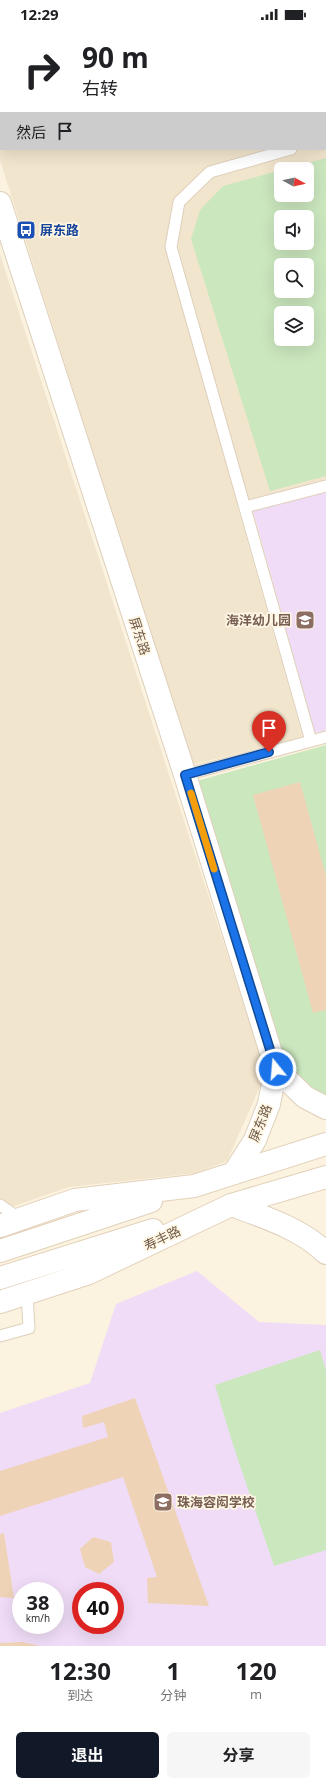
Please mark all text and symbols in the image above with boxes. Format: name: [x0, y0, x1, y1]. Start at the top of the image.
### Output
text: 12:29: [20, 4, 59, 24]
text: 90 m: [82, 38, 149, 76]
icon: right: [16, 44, 68, 96]
text: 右转: [82, 76, 118, 100]
icon: arrive: [54, 120, 76, 142]
text: 然后: [16, 122, 46, 142]
north arrow: [274, 162, 314, 202]
map controls: [274, 162, 314, 346]
button: sound: [274, 210, 314, 250]
bus stop icon: 屏东路: [15, 219, 37, 241]
place label: 屏东路: [40, 221, 79, 239]
button: search: [274, 258, 314, 298]
button: layers: [274, 306, 314, 346]
school or university icon: 海洋幼儿园: [294, 609, 316, 631]
place label: 海洋幼儿园: [226, 611, 291, 629]
street label: 屏东路: [125, 615, 155, 657]
pin: [252, 711, 286, 752]
icon: arrive: [258, 717, 280, 739]
position arrow: [255, 1048, 297, 1090]
street label: 屏东路: [244, 1102, 276, 1144]
street label: 寿丰路: [141, 1221, 183, 1255]
school or university icon: 珠海容闳学校: [152, 1491, 174, 1513]
place label: 珠海容闳学校: [177, 1493, 255, 1511]
speed limit sign: 40: [72, 1582, 124, 1634]
text: 38: [27, 1589, 49, 1616]
text: km/h: [26, 1611, 50, 1625]
text: 12:30: [49, 1654, 111, 1687]
text: 1: [166, 1654, 180, 1687]
text: 120: [236, 1654, 277, 1687]
text: m: [250, 1685, 262, 1703]
text: 到达: [67, 1686, 93, 1704]
text: 分钟: [160, 1686, 186, 1704]
button: 退出: [16, 1732, 159, 1778]
button: 分享: [167, 1732, 310, 1778]

